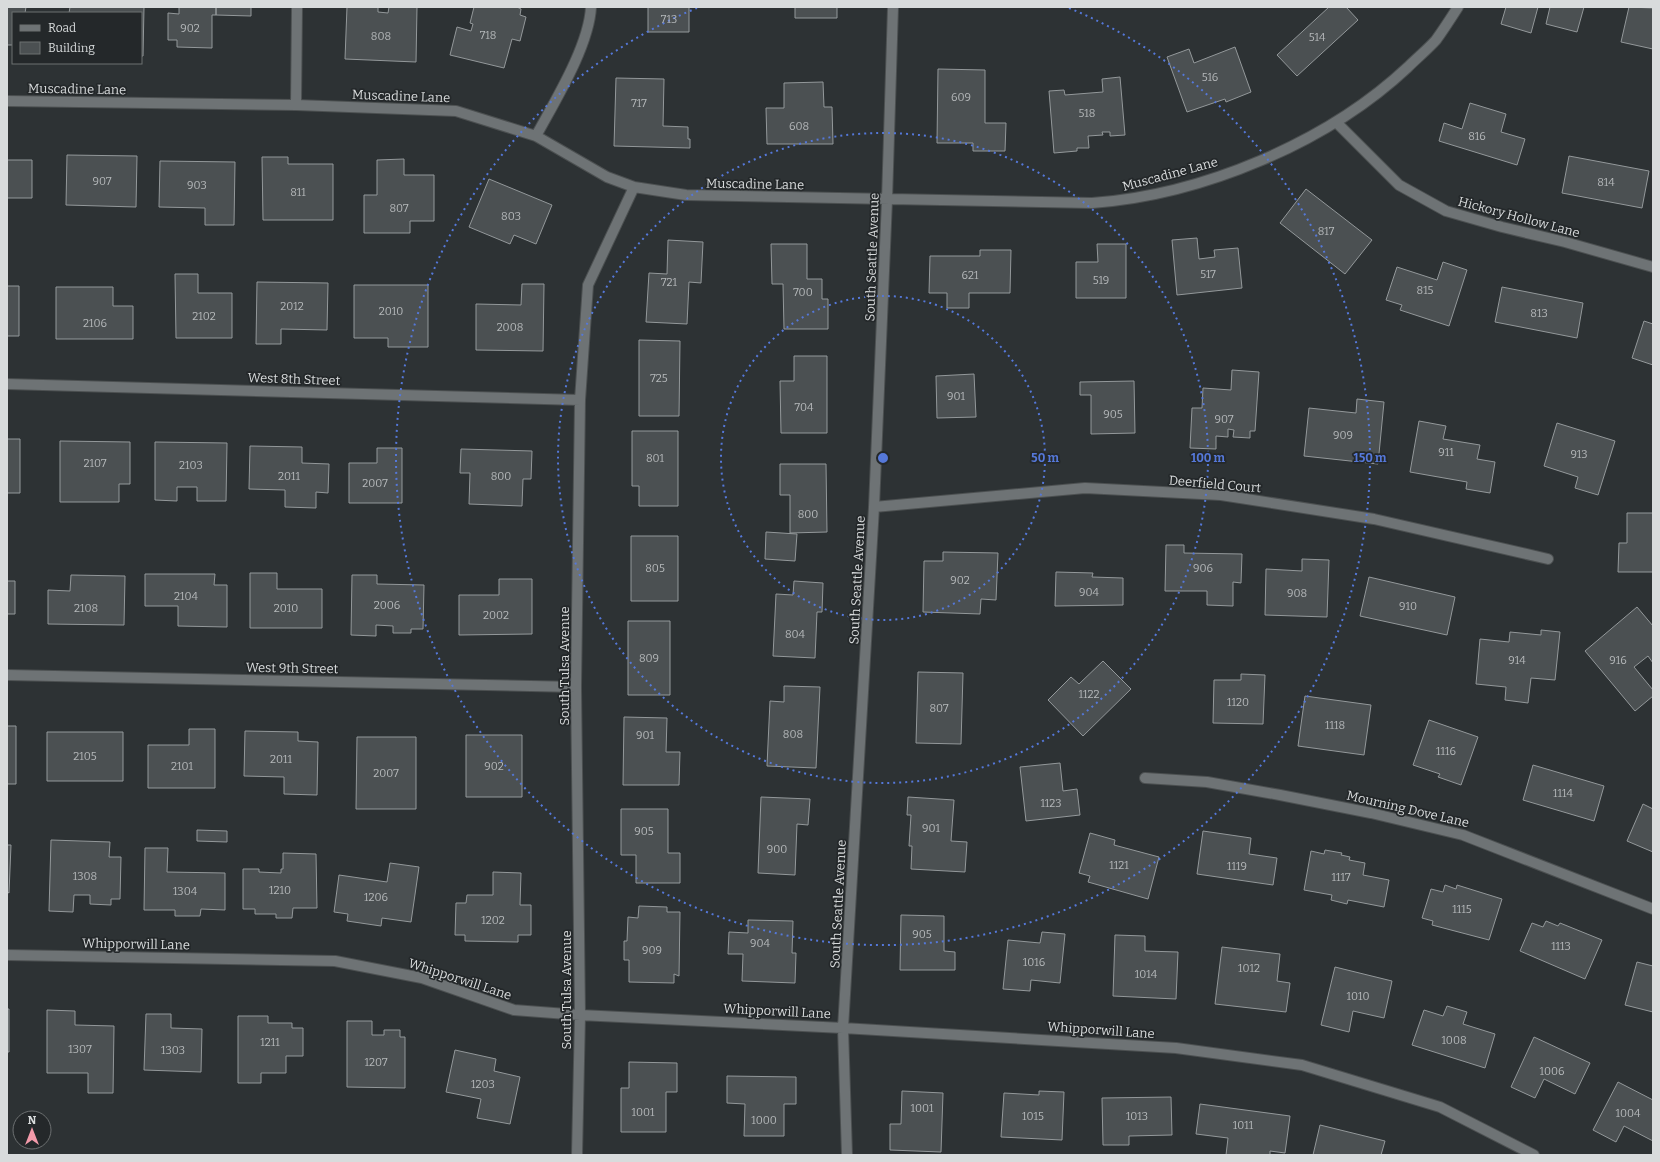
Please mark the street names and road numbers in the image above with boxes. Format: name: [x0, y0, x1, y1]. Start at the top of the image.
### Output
street label: Muscadine Lane: [28, 81, 126, 97]
street label: Muscadine Lane: [352, 87, 450, 105]
street label: Muscadine Lane: [1121, 154, 1219, 194]
street label: Muscadine Lane: [706, 176, 804, 192]
street label: South Seattle Avenue: [862, 192, 882, 322]
street label: Hickory Hollow Lane: [1457, 194, 1581, 240]
street label: West 8th Street: [247, 370, 341, 388]
street label: Deerfield Court: [1168, 472, 1262, 496]
street label: South Seattle Avenue: [846, 515, 868, 645]
street label: South Tulsa Avenue: [557, 606, 572, 726]
street label: West 9th Street: [246, 660, 339, 676]
street label: Mourning Dove Lane: [1345, 788, 1471, 830]
street label: South Seattle Avenue: [827, 839, 849, 969]
street label: South Tulsa Avenue: [559, 930, 574, 1050]
street label: Whipporwill Lane: [82, 936, 190, 952]
street label: Whipporwill Lane: [406, 955, 514, 1003]
street label: Whipporwill Lane: [723, 1001, 831, 1021]
street label: Whipporwill Lane: [1047, 1019, 1155, 1041]

